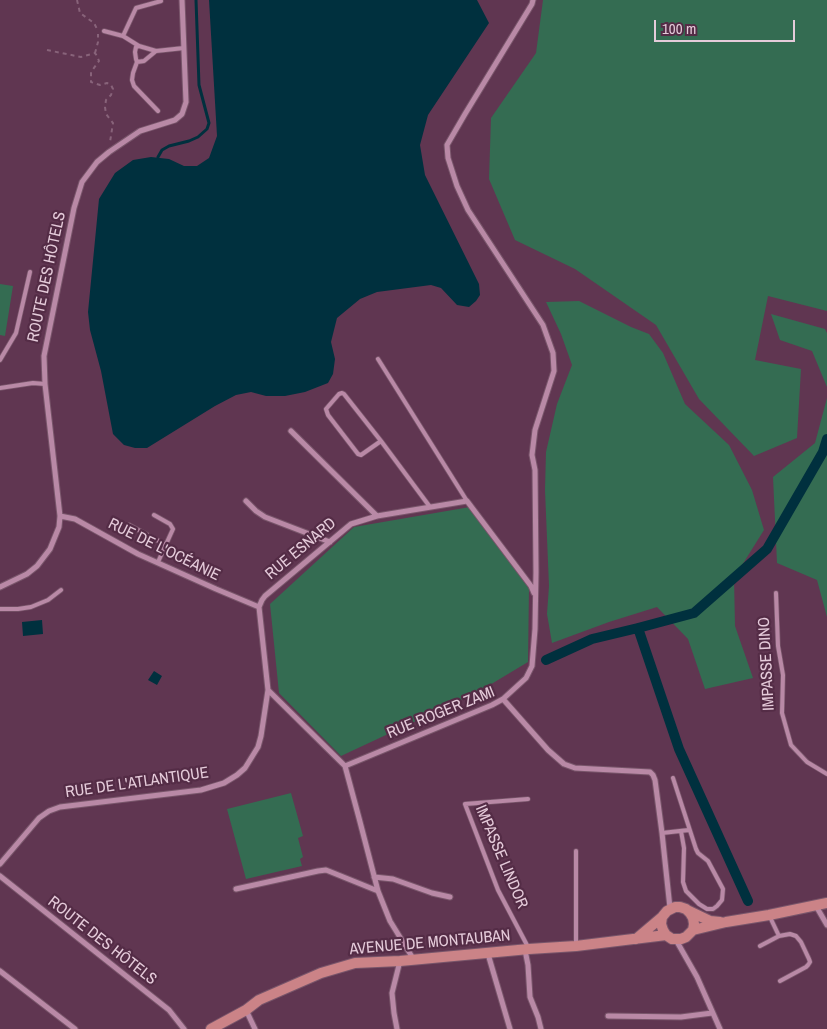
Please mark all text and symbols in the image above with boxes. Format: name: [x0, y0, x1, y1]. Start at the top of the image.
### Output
scale bar: [657, 10, 798, 42]
text: 100 m: [662, 18, 696, 39]
street label: ROUTE DES HÔTELS: [24, 210, 70, 344]
street label: RUE ESNARD: [262, 514, 340, 584]
street label: RUE DE L'OCÉANIE: [105, 515, 223, 585]
street label: IMPASSE DINO: [755, 617, 779, 711]
street label: RUE ROGER ZAMI: [384, 683, 498, 743]
street label: RUE DE L'ATLANTIQUE: [64, 763, 210, 803]
street label: IMPASSE LINDOR: [471, 802, 531, 912]
street label: ROUTE DES HÔTELS: [44, 893, 160, 989]
street label: AVENUE DE MONTAUBAN: [349, 926, 511, 960]

